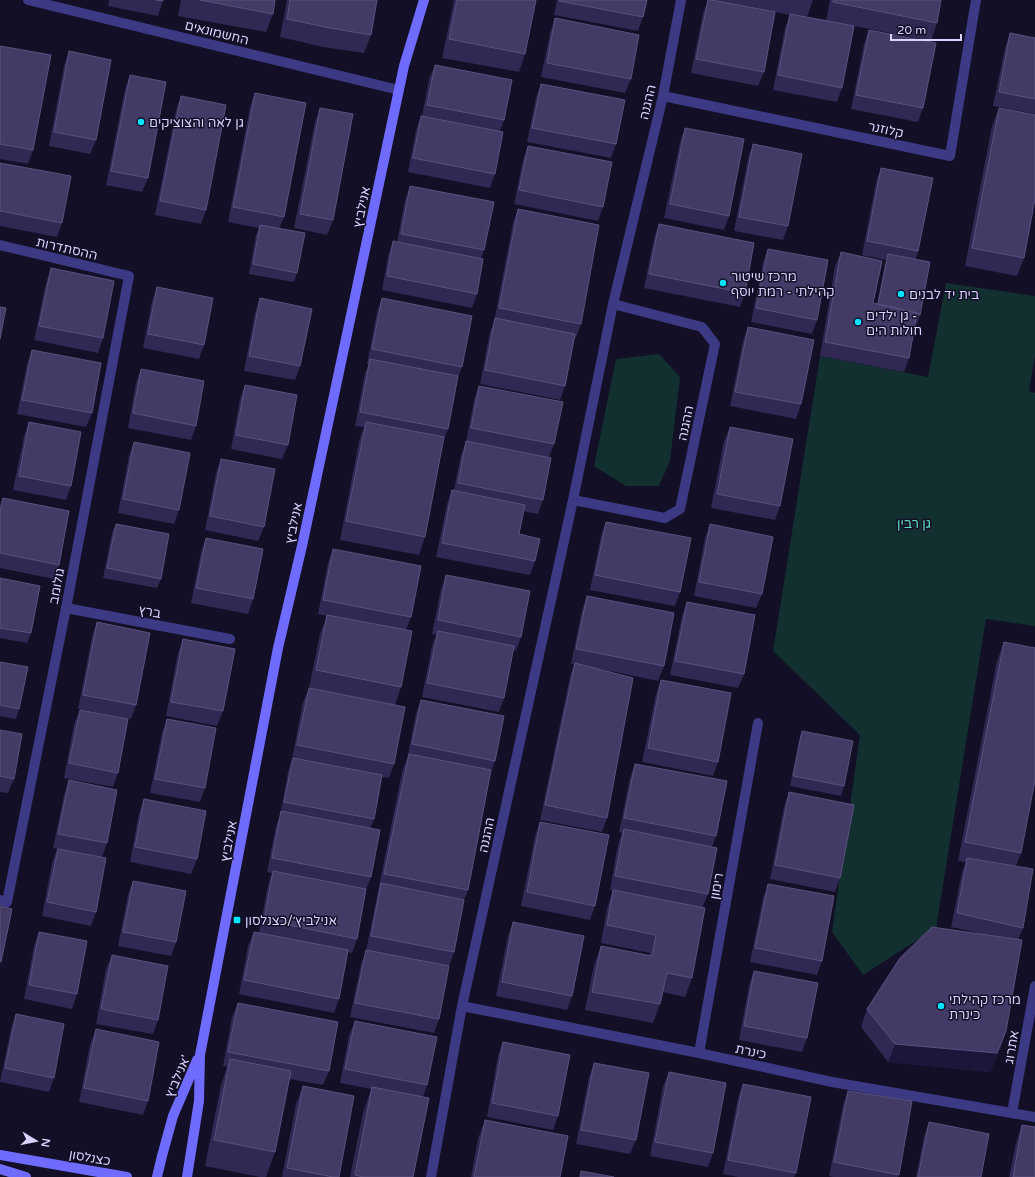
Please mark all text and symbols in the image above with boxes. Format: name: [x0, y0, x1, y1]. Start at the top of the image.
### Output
scale bar: [891, 16, 961, 42]
street label: החשמונאים: [183, 17, 250, 49]
text: 20 m: [897, 23, 926, 37]
street label: ההגנה: [636, 83, 660, 121]
place label: גן לאה והצוציקים: [149, 115, 244, 131]
marker: גן לאה והצוציקים: [136, 117, 146, 127]
street label: קלוזנר: [866, 118, 905, 142]
street label: אנילביץ: [350, 185, 374, 229]
street label: ההסתדרות: [35, 234, 99, 264]
place label: מרכז שיטור קהילתי - רמת יוסף: [731, 269, 835, 300]
marker: מרכז שיטור קהילתי - רמת יוסף: [718, 278, 728, 288]
place label: בית יד לבנים: [909, 287, 979, 303]
marker: בית יד לבנים: [896, 289, 906, 299]
place label: גן ילדים - חולות הים: [866, 308, 922, 339]
marker: גן ילדים - חולות הים: [853, 317, 863, 327]
street label: ההגנה: [674, 404, 698, 442]
street label: אנילביץ: [282, 501, 306, 545]
park label: גן רבין: [897, 516, 931, 532]
street label: גולומב: [46, 567, 68, 606]
street label: ברץ: [137, 602, 162, 622]
street label: ההגנה: [475, 816, 499, 854]
street label: אנילביץ: [217, 819, 241, 863]
street label: רימון: [707, 872, 727, 901]
place label: אנילביץ׳/כצנלסון: [245, 913, 337, 929]
marker: אנילביץ׳/כצנלסון: [232, 915, 242, 925]
place label: מרכז קהילתי כינרת: [949, 992, 1021, 1023]
marker: מרכז קהילתי כינרת: [936, 1001, 946, 1011]
street label: אתרוג: [1001, 1029, 1023, 1065]
street label: כינרת: [734, 1041, 768, 1063]
street label: אנילביץ': [162, 1053, 194, 1100]
north arrow: [16, 1121, 56, 1161]
text: N: [38, 1137, 53, 1148]
street label: כצנלסון: [68, 1146, 112, 1170]

